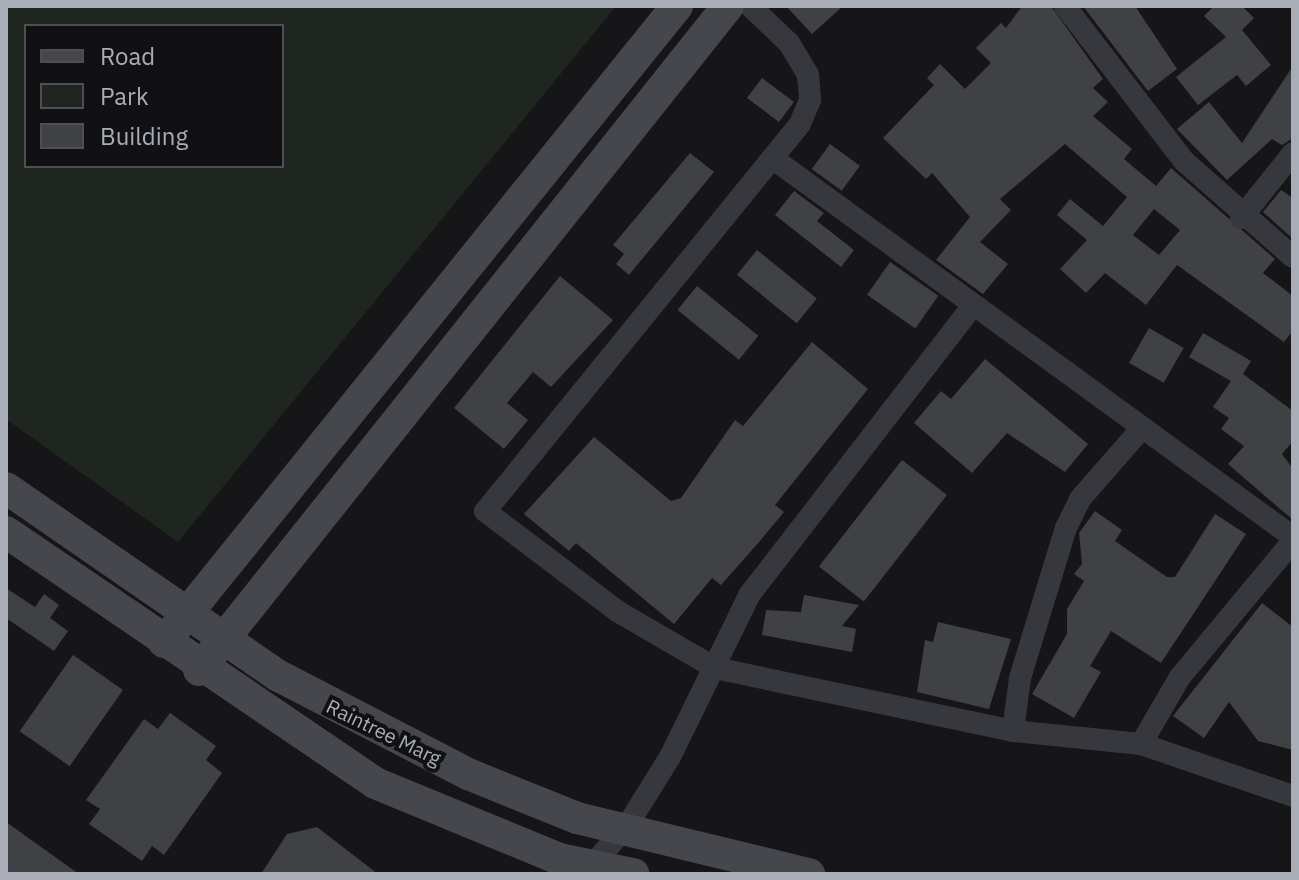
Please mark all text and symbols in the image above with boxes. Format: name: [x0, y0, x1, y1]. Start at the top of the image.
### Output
legend: [24, 24, 284, 168]
text: Road: [100, 40, 155, 72]
text: Park: [100, 80, 149, 112]
text: Building: [100, 120, 188, 152]
street label: Raintree Marg: [323, 694, 445, 770]

